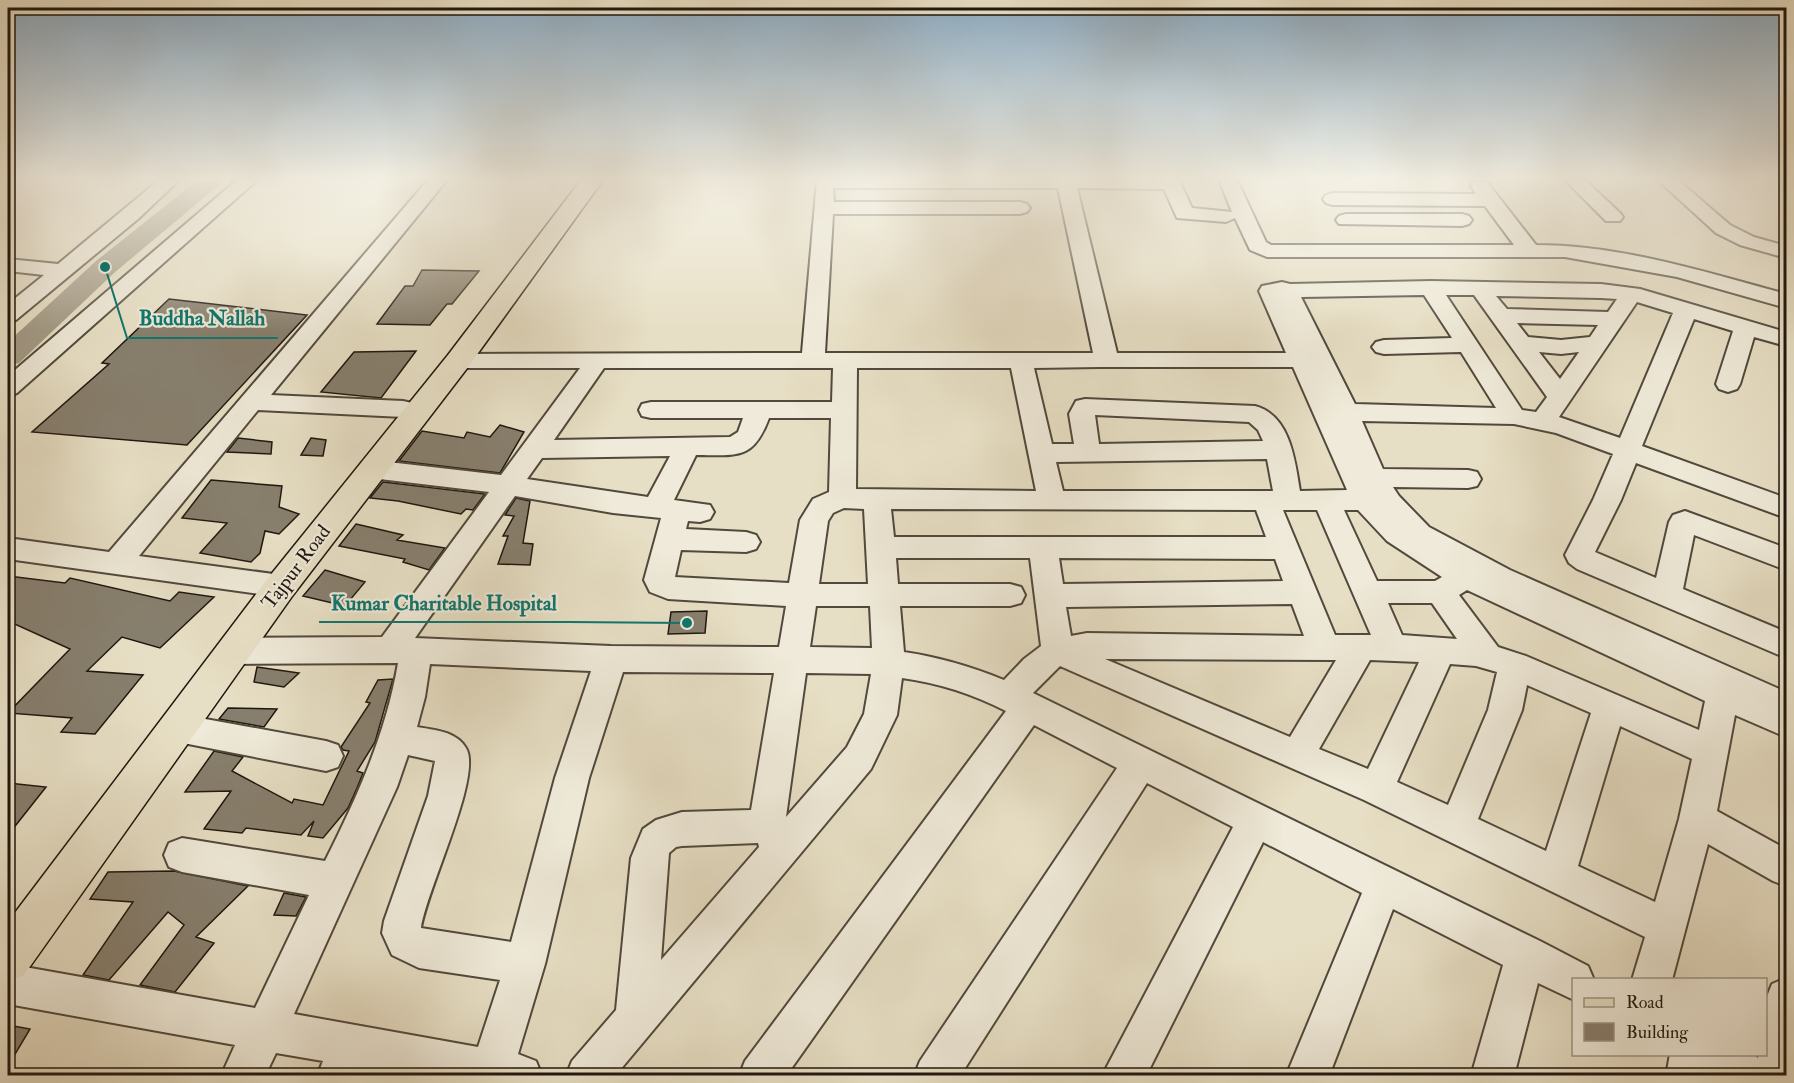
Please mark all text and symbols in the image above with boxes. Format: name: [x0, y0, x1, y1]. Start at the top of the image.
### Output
callout: Buddha Nallah: [127, 299, 278, 338]
text: Buddha Nallah: [139, 305, 265, 332]
street label: Tajpur Road: [256, 520, 337, 615]
callout: Kumar Charitable Hospital: [319, 583, 569, 622]
text: Kumar Charitable Hospital: [331, 590, 558, 617]
legend: [1572, 978, 1767, 1056]
text: Road: [1626, 991, 1664, 1014]
text: Building: [1626, 1021, 1689, 1044]

